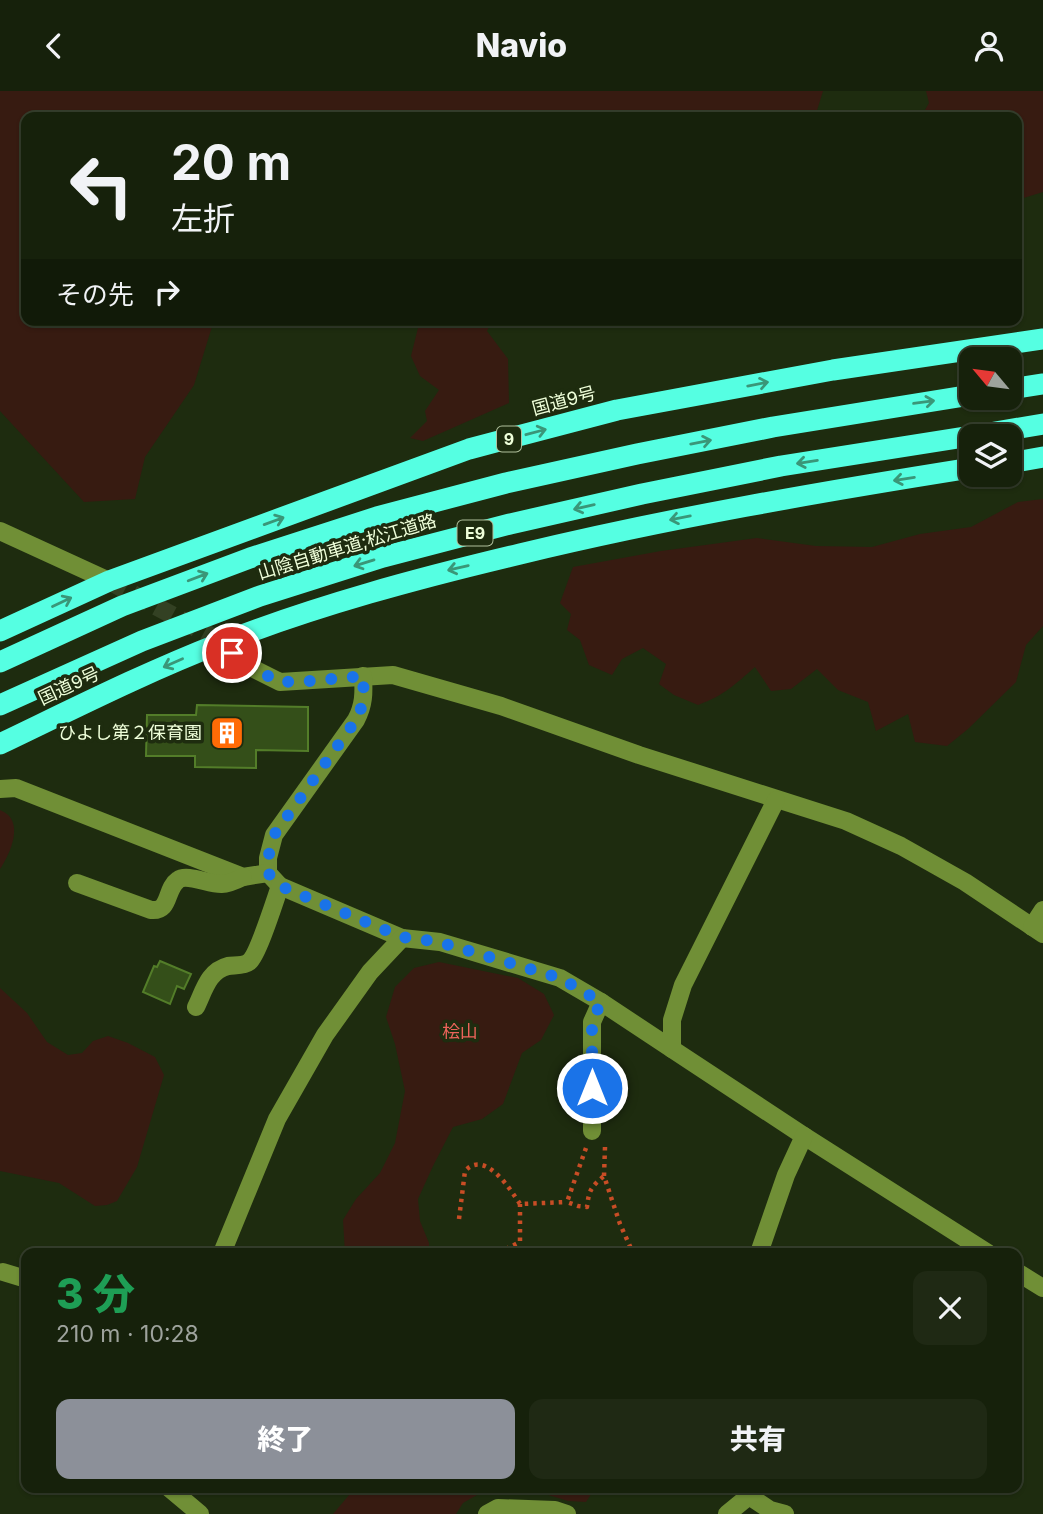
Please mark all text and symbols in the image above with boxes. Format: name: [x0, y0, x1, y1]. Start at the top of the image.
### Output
text: Navio: [476, 26, 567, 65]
icon: back: [35, 27, 73, 65]
icon: person: [970, 27, 1008, 65]
text: 20 m: [171, 133, 291, 192]
icon: left: [56, 140, 147, 231]
text: 左折: [171, 199, 235, 238]
icon: right: [148, 273, 186, 311]
text: その先: [56, 279, 134, 310]
north arrow: [959, 347, 1022, 409]
map controls: [959, 347, 1022, 487]
one-way arrow: [746, 376, 769, 390]
street label: 国道9号: [530, 382, 598, 419]
one-way arrow: [913, 395, 935, 408]
button: layers: [959, 424, 1022, 487]
one-way arrow: [524, 425, 547, 438]
road number: 9: [497, 427, 521, 451]
one-way arrow: [689, 434, 712, 448]
one-way arrow: [796, 456, 819, 469]
one-way arrow: [893, 473, 916, 486]
one-way arrow: [573, 501, 596, 514]
street label: 山陰自動車道;松江道路: [255, 509, 439, 584]
one-way arrow: [669, 512, 692, 526]
one-way arrow: [263, 514, 285, 526]
road number: E9: [458, 521, 492, 545]
one-way arrow: [353, 558, 375, 571]
one-way arrow: [447, 562, 470, 575]
one-way arrow: [186, 570, 208, 583]
one-way arrow: [51, 595, 72, 608]
pin: [202, 623, 262, 683]
icon: arrive: [213, 634, 251, 672]
one-way arrow: [162, 657, 184, 670]
street label: 国道9号: [35, 662, 103, 709]
building icon: ひよし第２保育園: [208, 714, 246, 752]
place label: ひよし第２保育園: [58, 722, 202, 743]
park label: 桧山: [442, 1021, 478, 1042]
position arrow: [555, 1051, 629, 1125]
text: 3 分: [56, 1268, 135, 1319]
button: close: [913, 1271, 987, 1345]
text: 210 m · 10:28: [56, 1320, 199, 1348]
button: 終了: [56, 1399, 515, 1479]
button: 共有: [529, 1399, 987, 1479]

